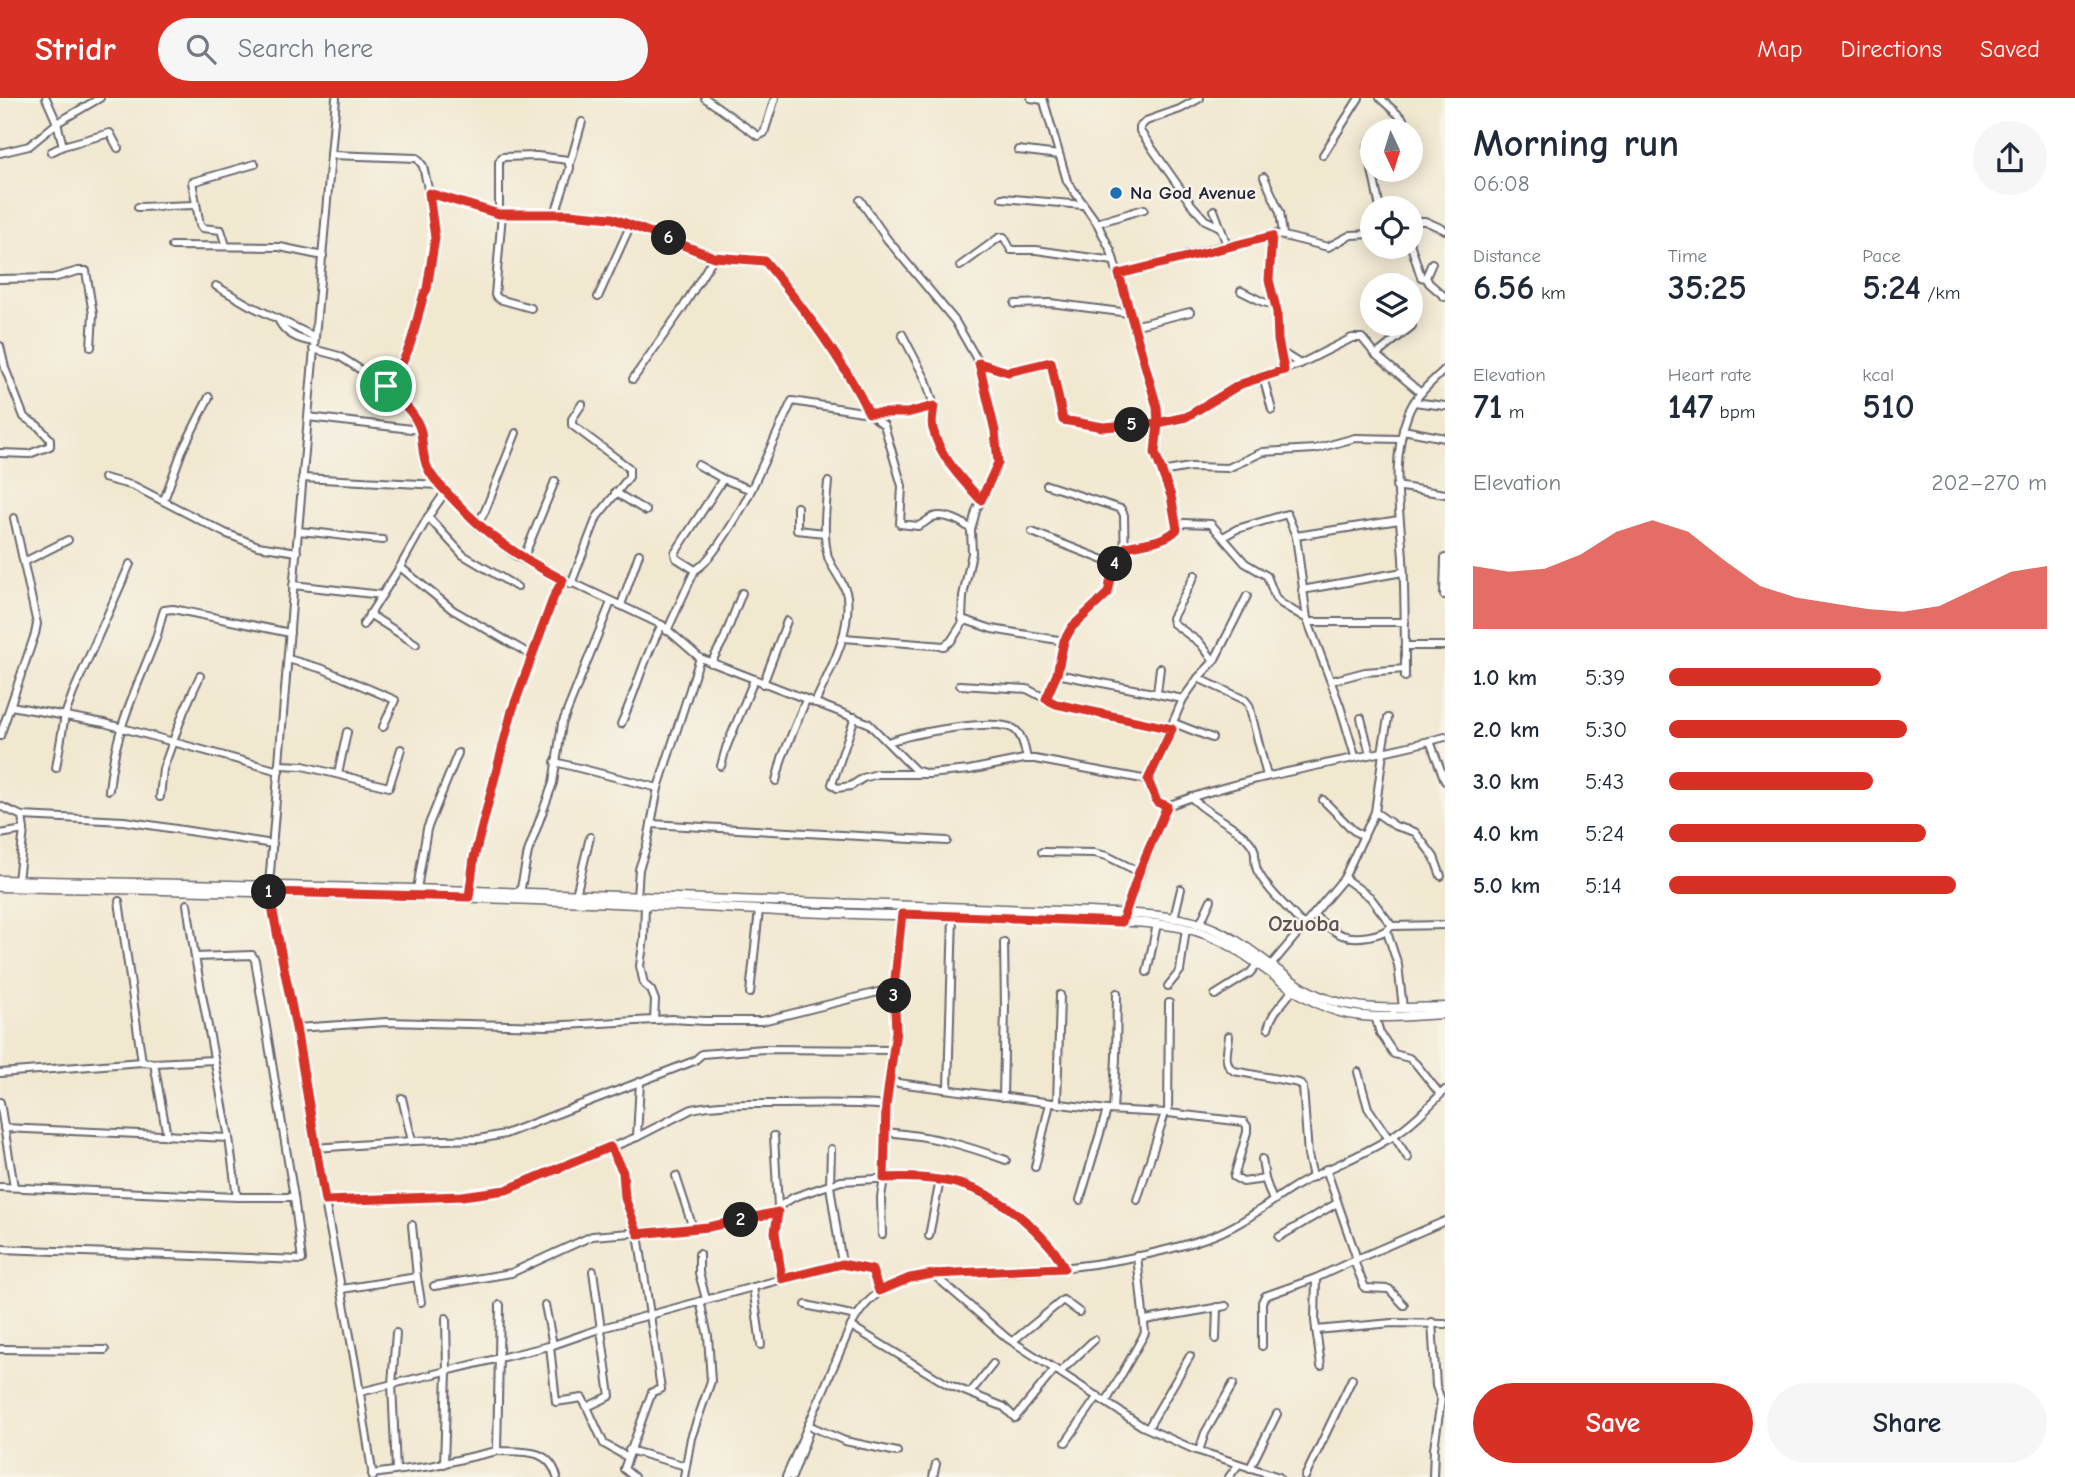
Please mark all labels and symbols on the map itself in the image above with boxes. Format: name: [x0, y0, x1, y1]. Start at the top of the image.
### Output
north arrow: [1360, 119, 1423, 182]
place label: Na God Avenue: [1130, 182, 1256, 204]
marker: Na God Avenue: [1108, 185, 1124, 201]
pin: 6: [652, 220, 686, 256]
pin: [356, 356, 416, 416]
pin: 5: [1114, 408, 1150, 442]
pin: 4: [1098, 546, 1132, 582]
pin: 1: [252, 874, 286, 910]
district label: Ozuoba: [1268, 910, 1340, 937]
pin: 3: [876, 978, 912, 1014]
pin: 2: [724, 1202, 758, 1238]

